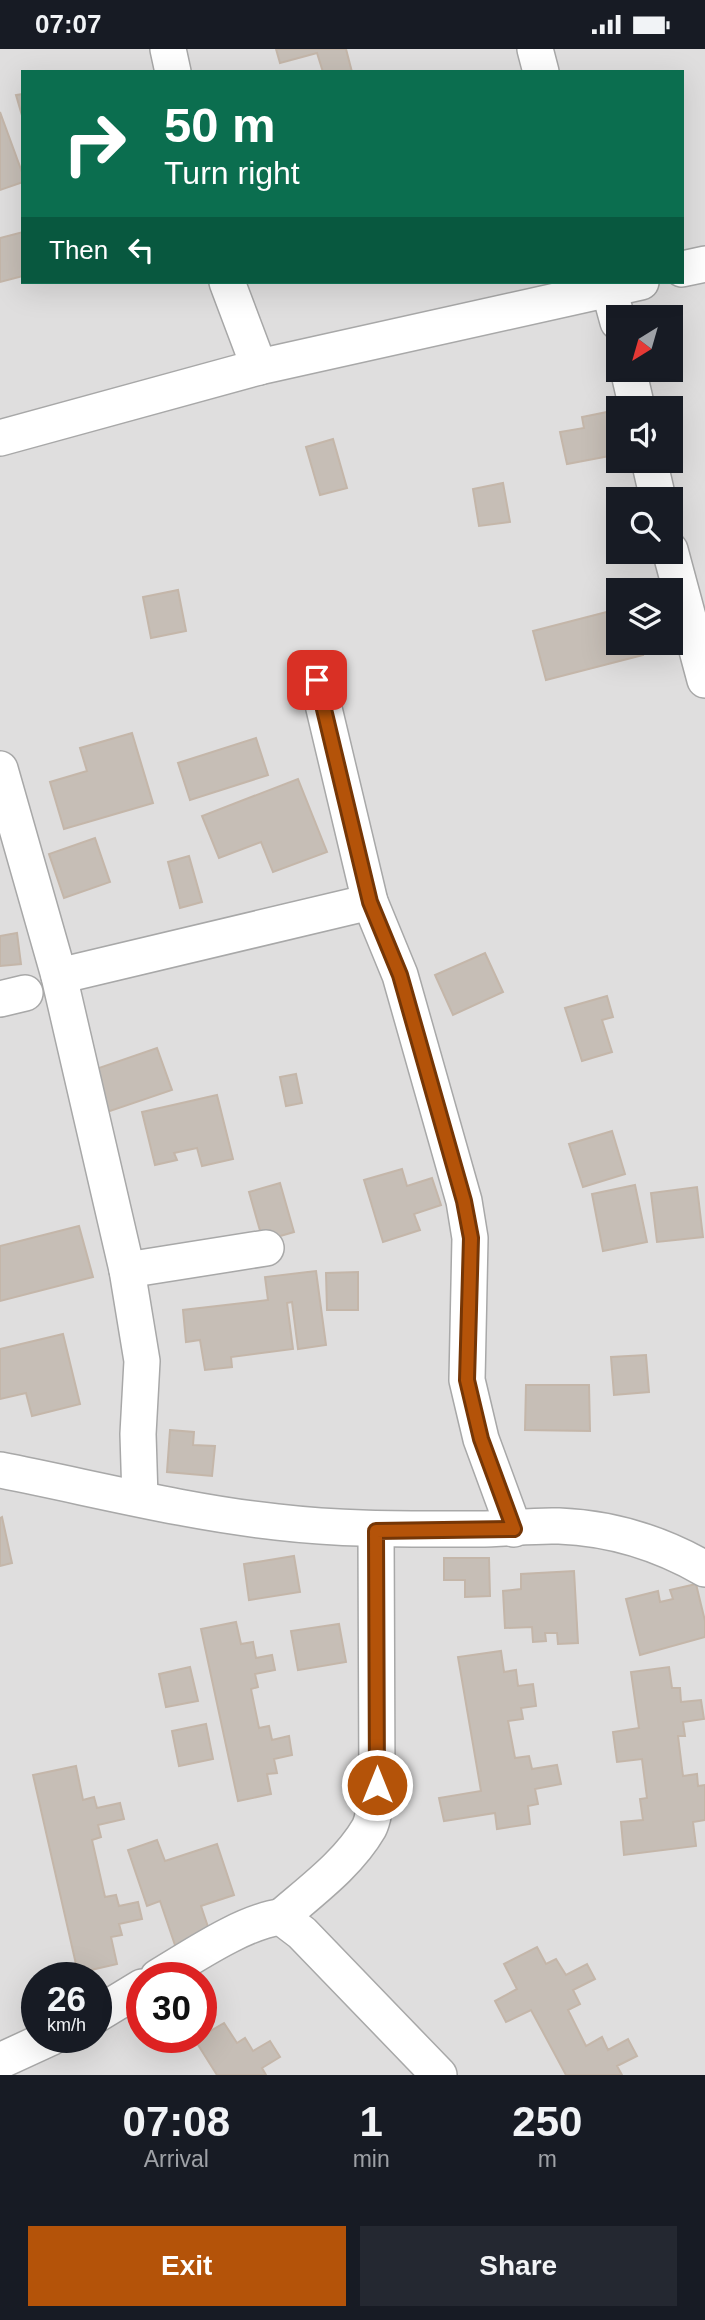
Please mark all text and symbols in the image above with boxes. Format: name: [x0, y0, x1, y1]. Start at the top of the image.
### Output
text: 07:07: [35, 9, 102, 39]
icon: right: [49, 98, 140, 189]
text: 50 m: [164, 98, 276, 152]
text: Turn right: [164, 155, 300, 191]
icon: left: [122, 231, 160, 269]
text: Then: [49, 235, 108, 265]
north arrow: [606, 305, 682, 381]
map controls: [606, 305, 683, 655]
button: sound: [606, 396, 683, 473]
button: search: [606, 487, 683, 564]
button: layers: [606, 578, 683, 655]
pin: [287, 650, 347, 710]
icon: arrive: [298, 661, 336, 699]
position arrow: [340, 1748, 414, 1822]
speed limit sign: 30: [126, 1962, 217, 2053]
text: 26: [47, 1979, 86, 2018]
text: km/h: [47, 2015, 86, 2035]
text: 07:08: [123, 2098, 230, 2145]
text: 1: [359, 2098, 383, 2145]
text: 250: [512, 2098, 582, 2145]
text: Arrival: [144, 2146, 209, 2172]
text: min: [353, 2146, 390, 2172]
text: m: [538, 2146, 557, 2172]
button: Exit: [28, 2226, 346, 2306]
button: Share: [360, 2226, 677, 2306]

